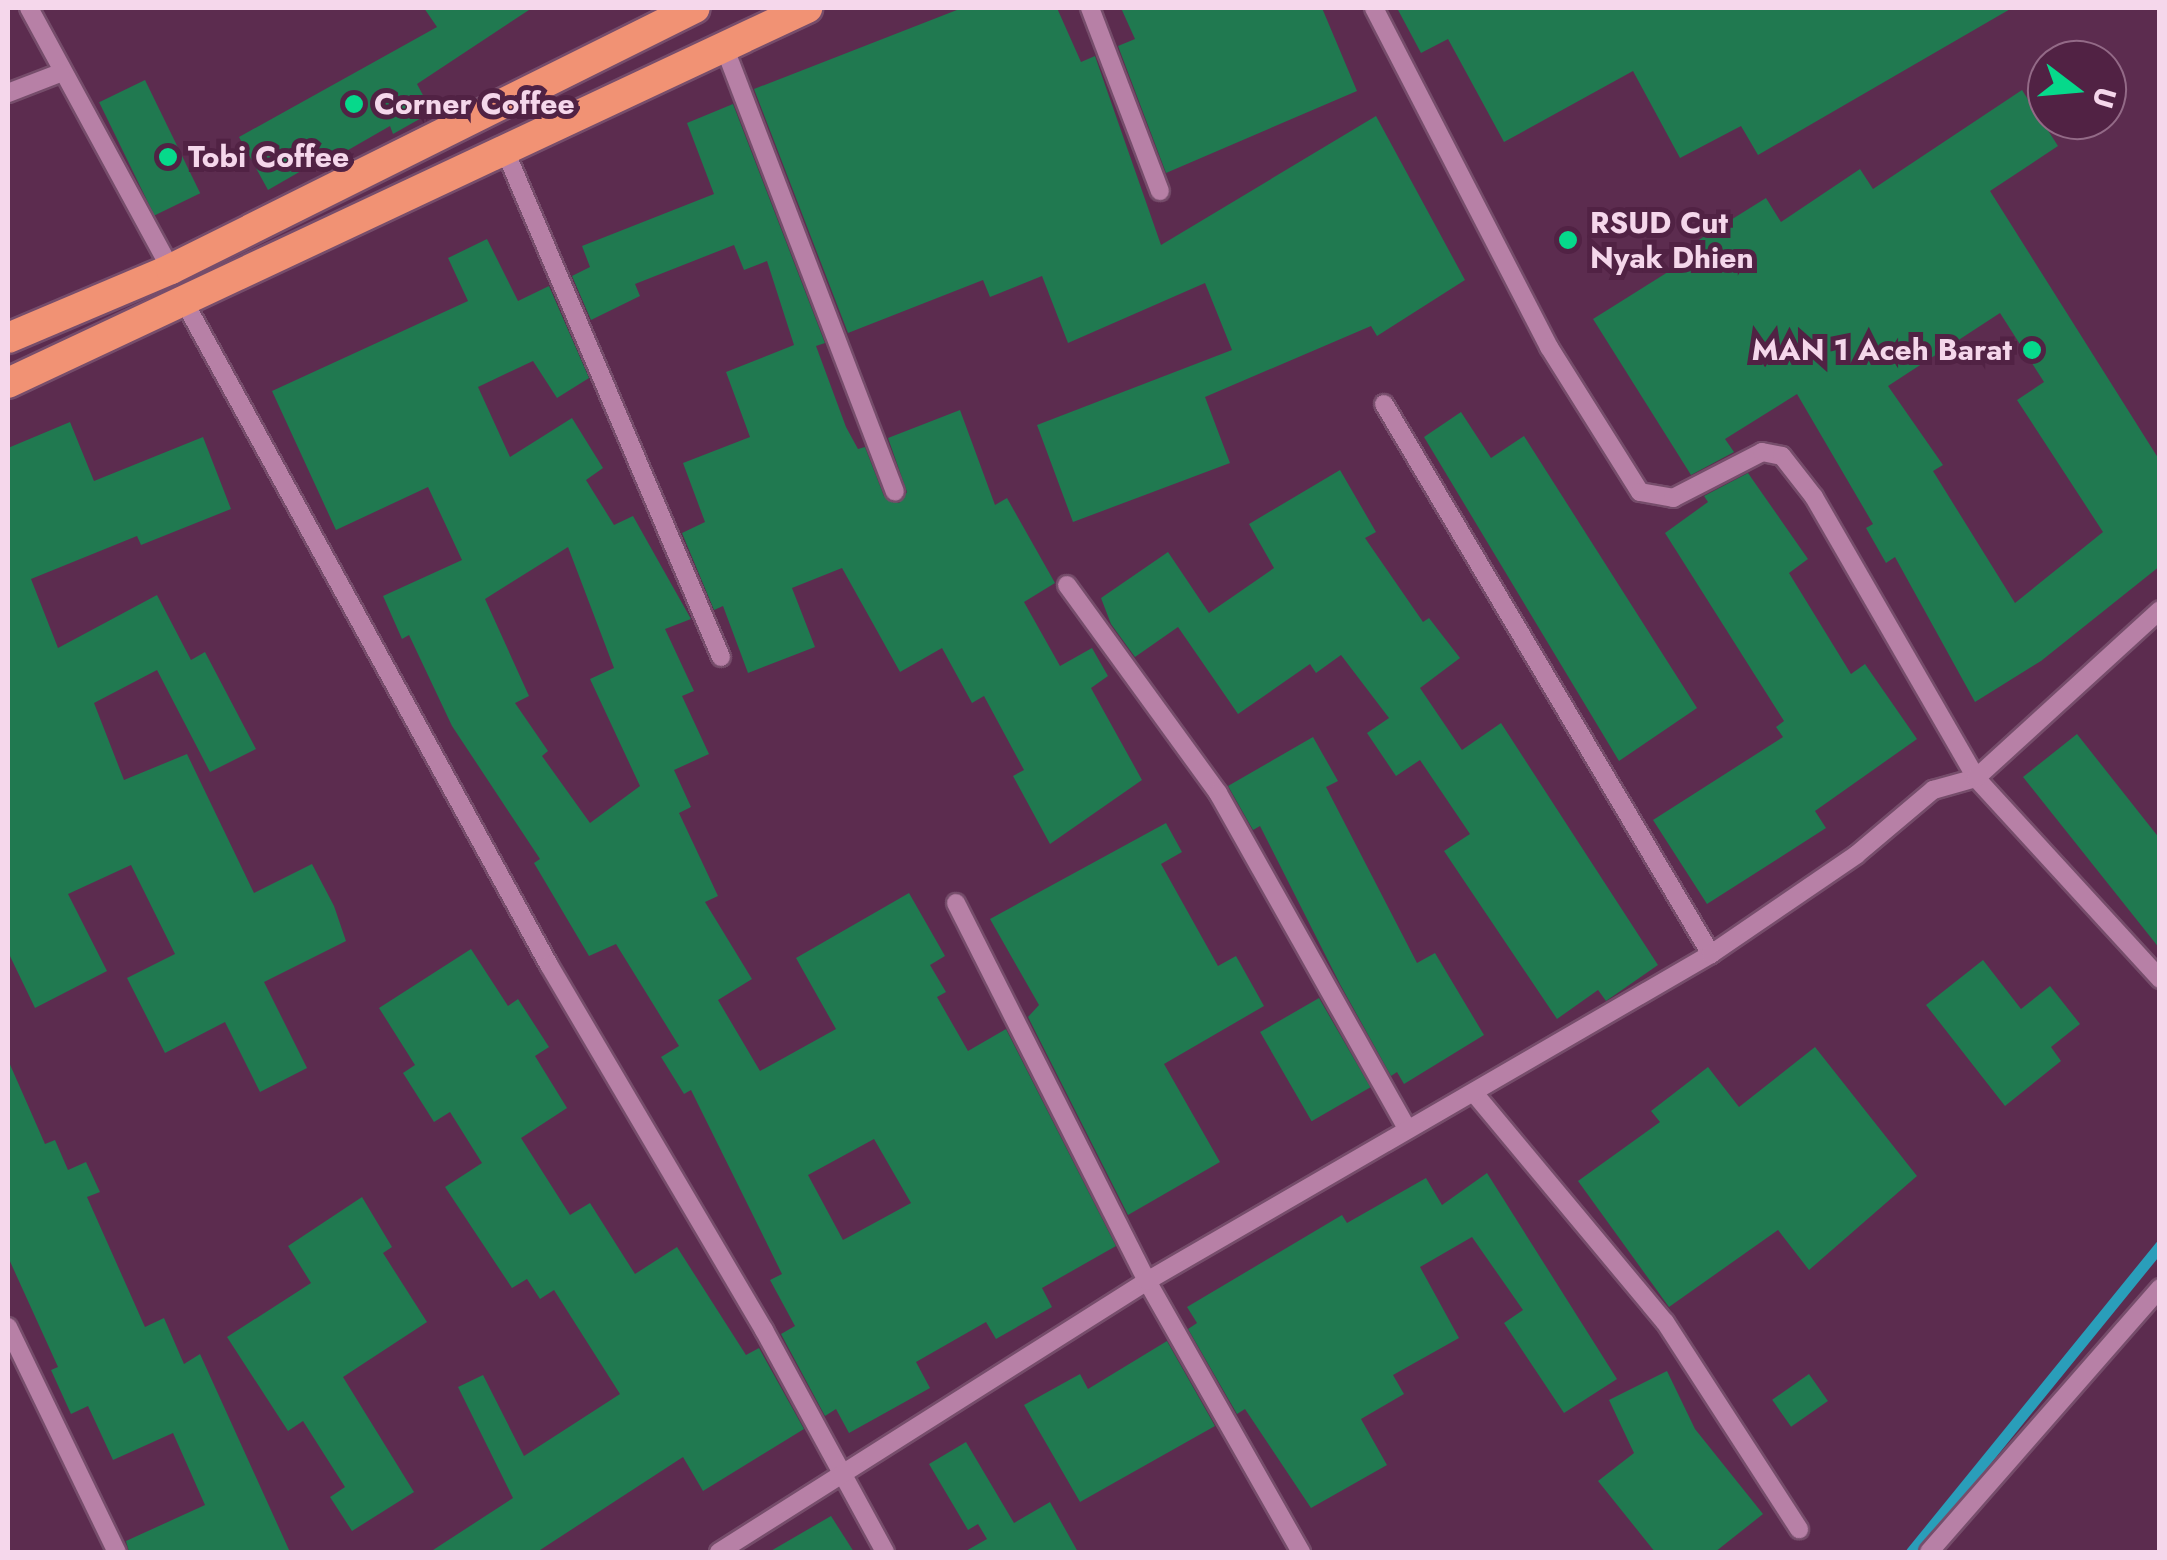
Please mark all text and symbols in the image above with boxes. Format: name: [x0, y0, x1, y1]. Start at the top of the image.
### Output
north arrow: [2027, 40, 2127, 140]
text: U: [2082, 83, 2127, 113]
place label: Corner Coffee: [374, 86, 575, 122]
marker: Corner Coffee: [343, 93, 365, 115]
place label: Tobi Coffee: [188, 139, 349, 175]
marker: Tobi Coffee: [157, 146, 179, 168]
place label: RSUD Cut Nyak Dhien: [1590, 205, 1754, 276]
marker: RSUD Cut Nyak Dhien: [1555, 227, 1581, 253]
place label: MAN 1 Aceh Barat: [1752, 332, 2012, 368]
marker: MAN 1 Aceh Barat: [2021, 339, 2043, 361]

